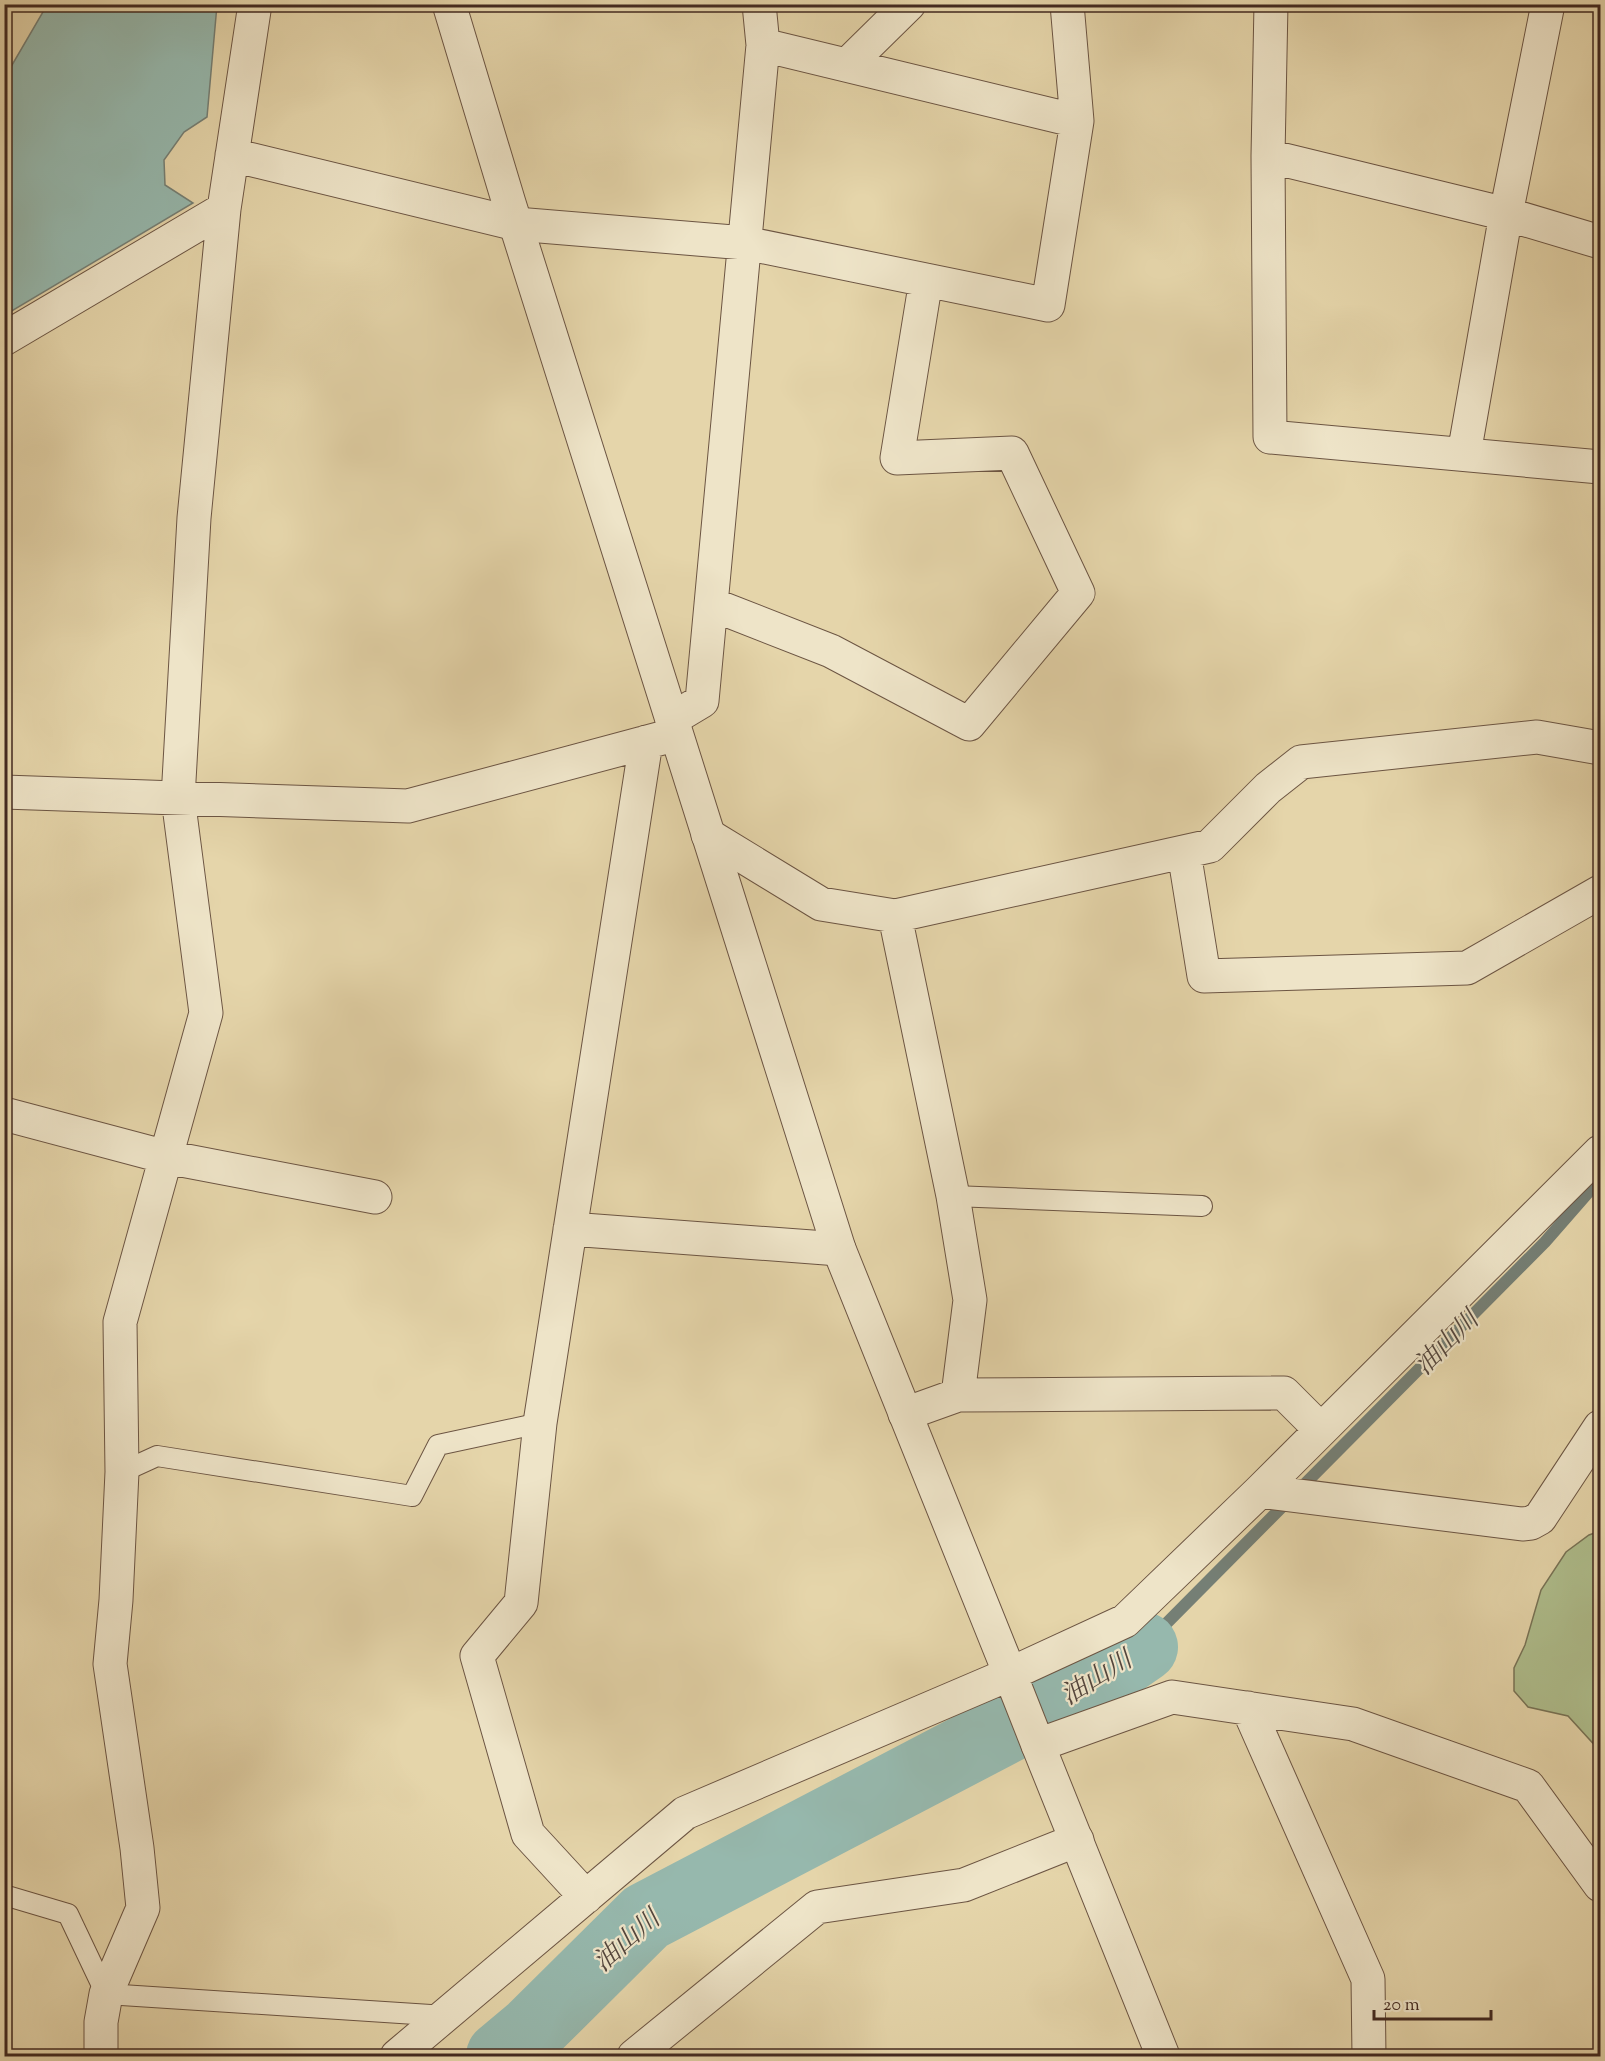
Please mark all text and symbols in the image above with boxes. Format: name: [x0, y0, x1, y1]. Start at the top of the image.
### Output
water label: 油山川: [1407, 1301, 1491, 1384]
water label: 油山川: [1054, 1641, 1143, 1715]
water label: 油山川: [586, 1900, 671, 1981]
scale bar: [1374, 1983, 1491, 2021]
text: 20 m: [1383, 1993, 1420, 2019]

